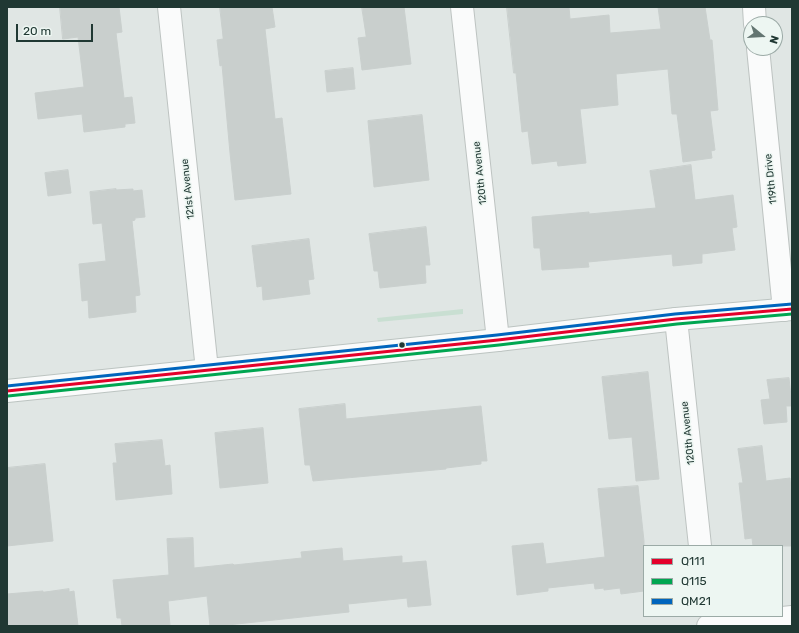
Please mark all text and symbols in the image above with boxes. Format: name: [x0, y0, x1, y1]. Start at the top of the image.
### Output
scale bar: [18, 16, 95, 42]
north arrow: [743, 16, 783, 56]
text: 20 m: [23, 24, 51, 38]
text: N: [767, 34, 781, 45]
street label: 120th Avenue: [471, 141, 489, 205]
street label: 119th Drive: [762, 153, 780, 205]
street label: 121st Avenue: [179, 158, 197, 220]
unlabelled marker: [397, 340, 407, 350]
street label: 120th Avenue: [679, 401, 697, 465]
legend: [643, 545, 783, 617]
text: Q111: [681, 554, 705, 568]
text: Q115: [681, 574, 707, 588]
text: QM21: [681, 594, 711, 608]

